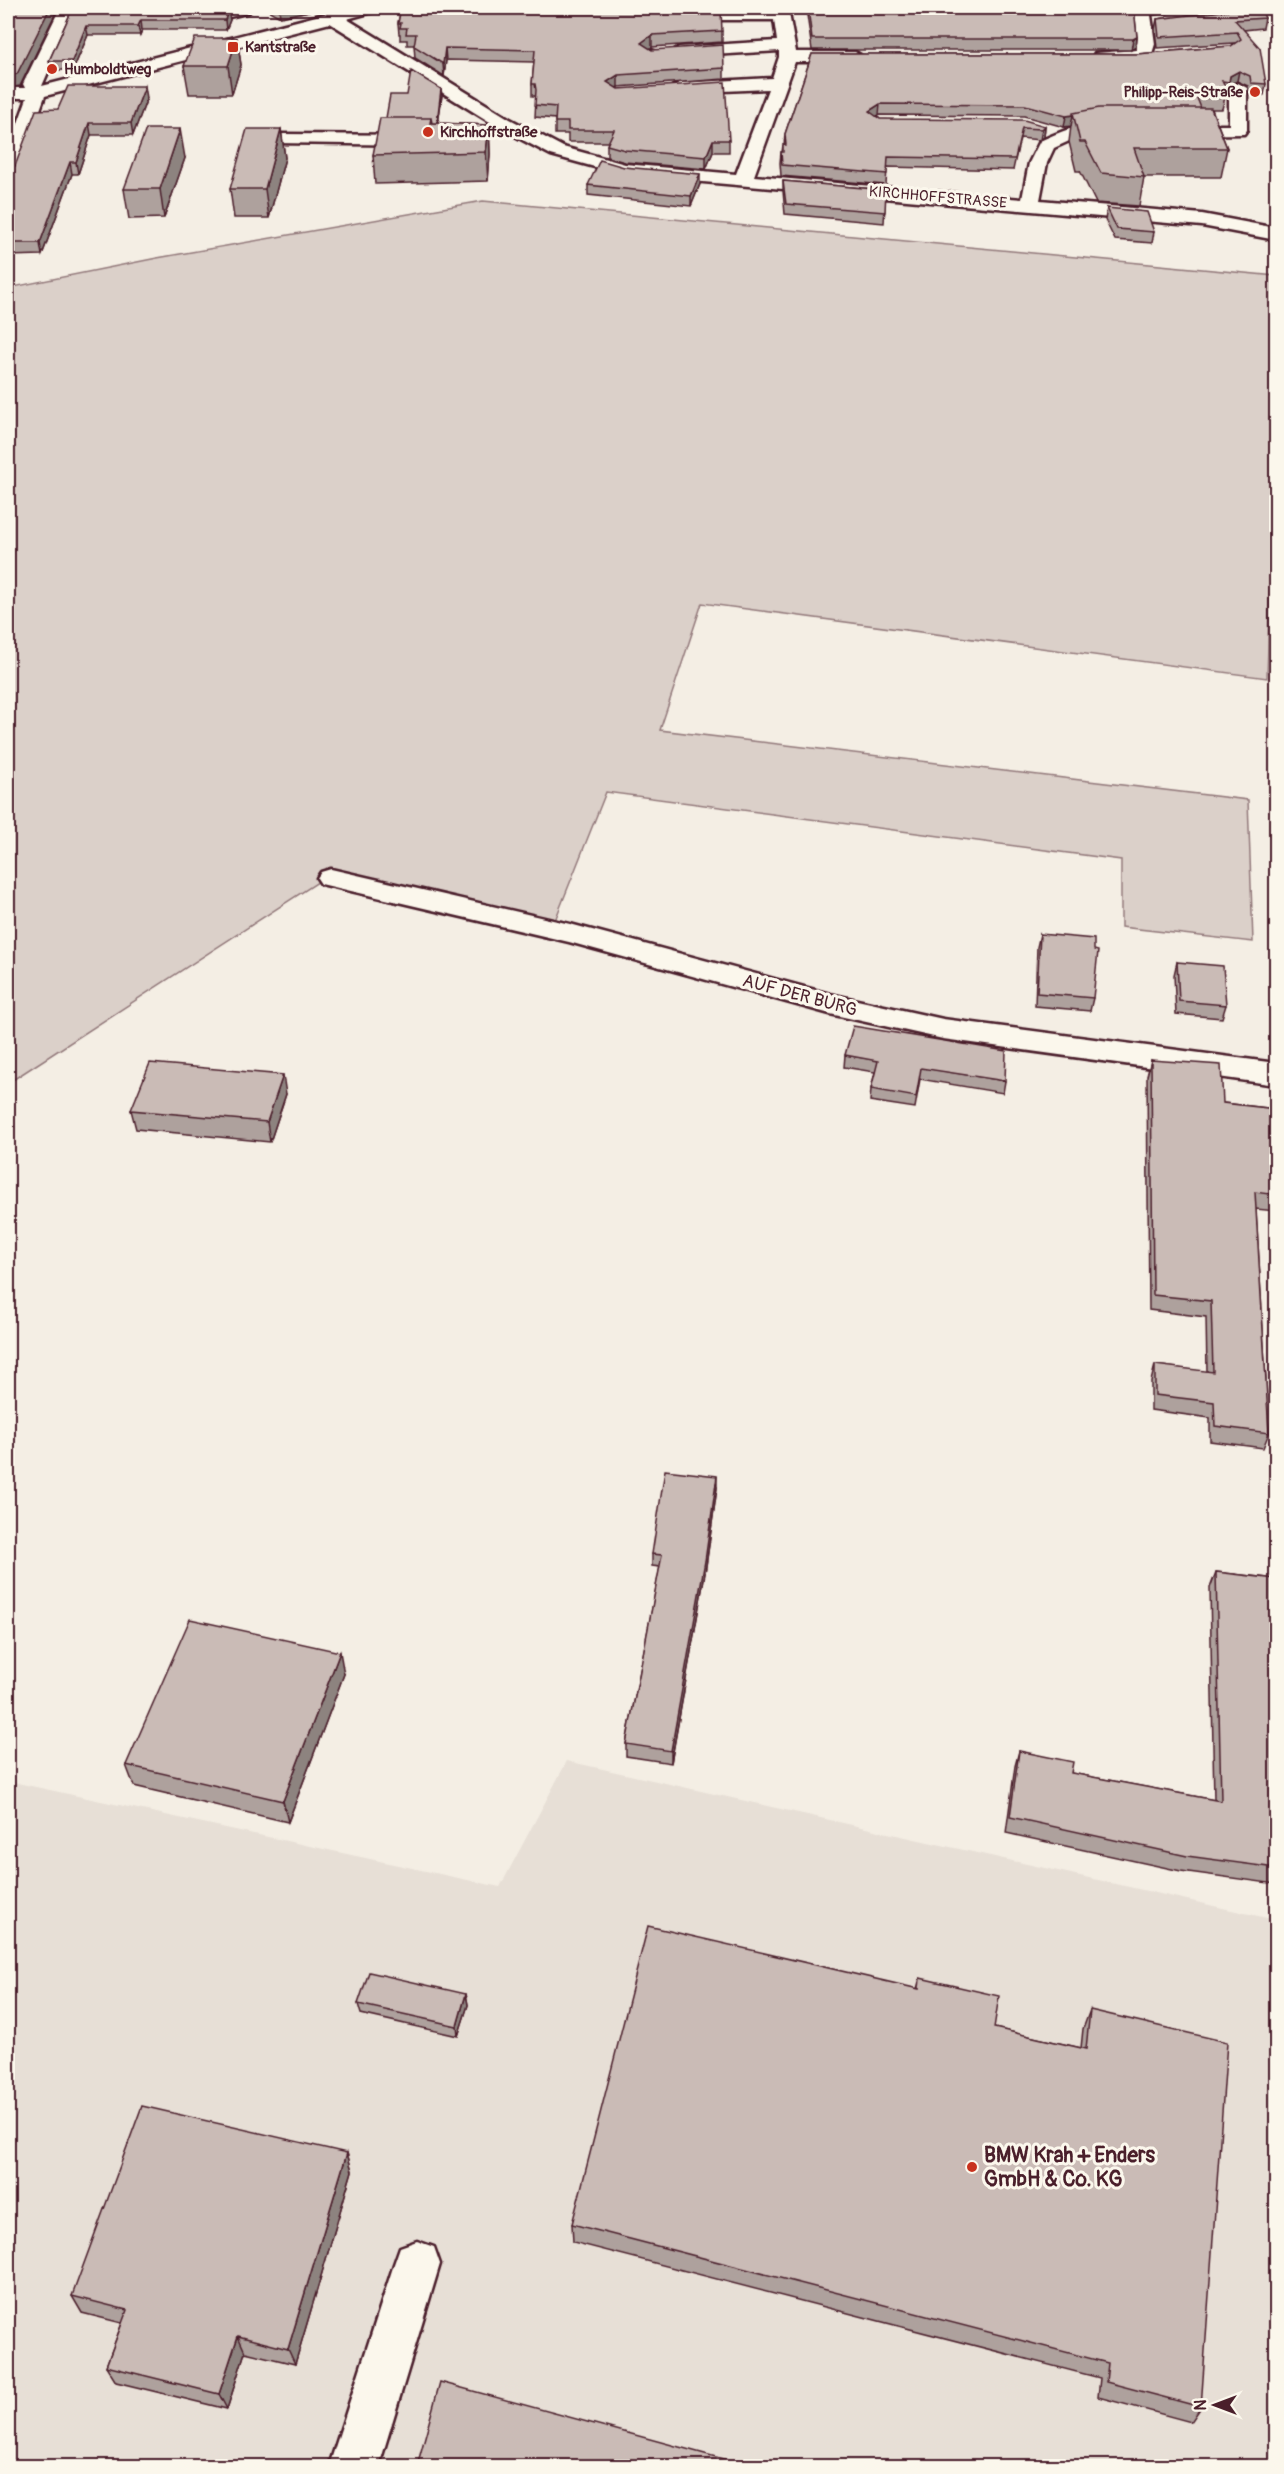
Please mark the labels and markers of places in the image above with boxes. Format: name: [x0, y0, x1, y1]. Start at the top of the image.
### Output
place label: Kantstraße: [245, 38, 316, 57]
marker: Kantstraße: [226, 40, 240, 54]
place label: Humboldtweg: [64, 60, 152, 79]
marker: Humboldtweg: [45, 62, 59, 76]
place label: Philipp-Reis-Straße: [1124, 83, 1244, 102]
marker: Philipp-Reis-Straße: [1248, 85, 1262, 99]
place label: Kirchhoffstraße: [440, 123, 538, 142]
marker: Kirchhoffstraße: [421, 125, 435, 139]
place label: BMW Krah + Enders GmbH & Co. KG: [984, 2142, 1155, 2193]
marker: BMW Krah + Enders GmbH & Co. KG: [965, 2160, 979, 2174]

